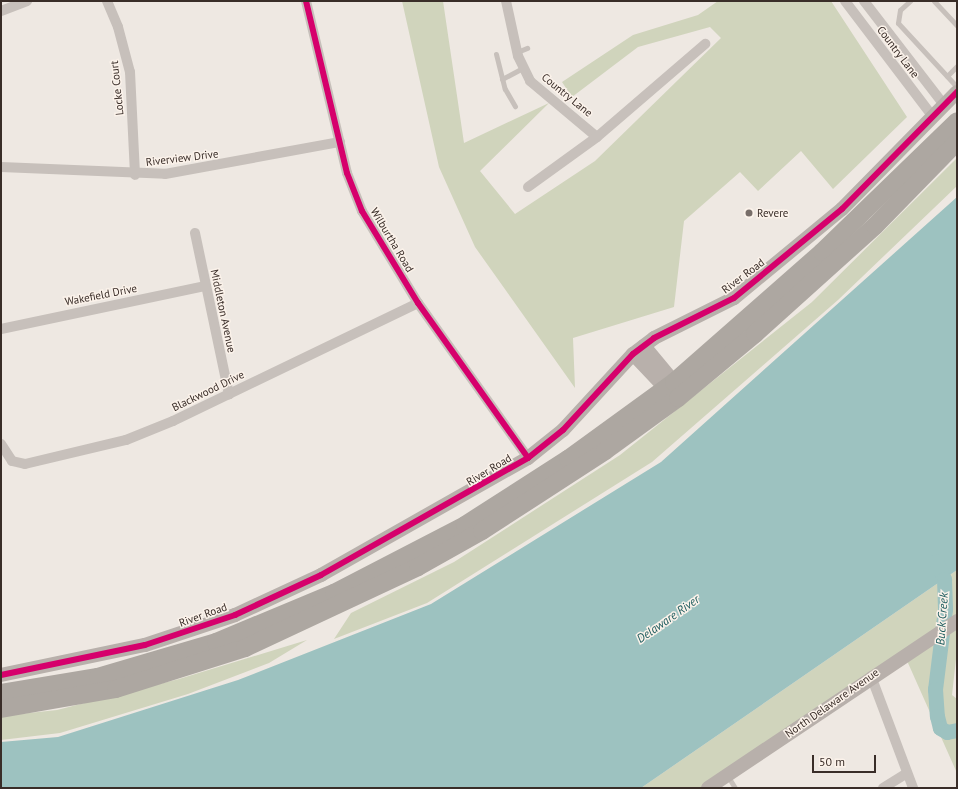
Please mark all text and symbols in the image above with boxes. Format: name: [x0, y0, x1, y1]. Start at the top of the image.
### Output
street label: Country Lane: [874, 23, 922, 81]
street label: Locke Court: [108, 60, 126, 116]
street label: Country Lane: [539, 70, 595, 120]
street label: Riverview Drive: [145, 147, 219, 169]
street label: Wilburtha Road: [368, 205, 416, 275]
place label: Revere: [757, 206, 788, 220]
marker: Revere: [744, 208, 754, 218]
street label: River Road: [719, 256, 767, 296]
street label: Middleton Avenue: [208, 268, 238, 354]
street label: Wakefield Drive: [64, 282, 138, 308]
street label: Blackwood Drive: [170, 368, 246, 414]
street label: River Road: [464, 451, 514, 489]
water label: Delaware River: [634, 592, 702, 646]
water label: Buck Creek: [933, 592, 951, 646]
street label: River Road: [177, 600, 229, 630]
street label: North Delaware Avenue: [782, 666, 882, 740]
scale bar: [814, 747, 878, 773]
text: 50 m: [819, 754, 845, 769]

